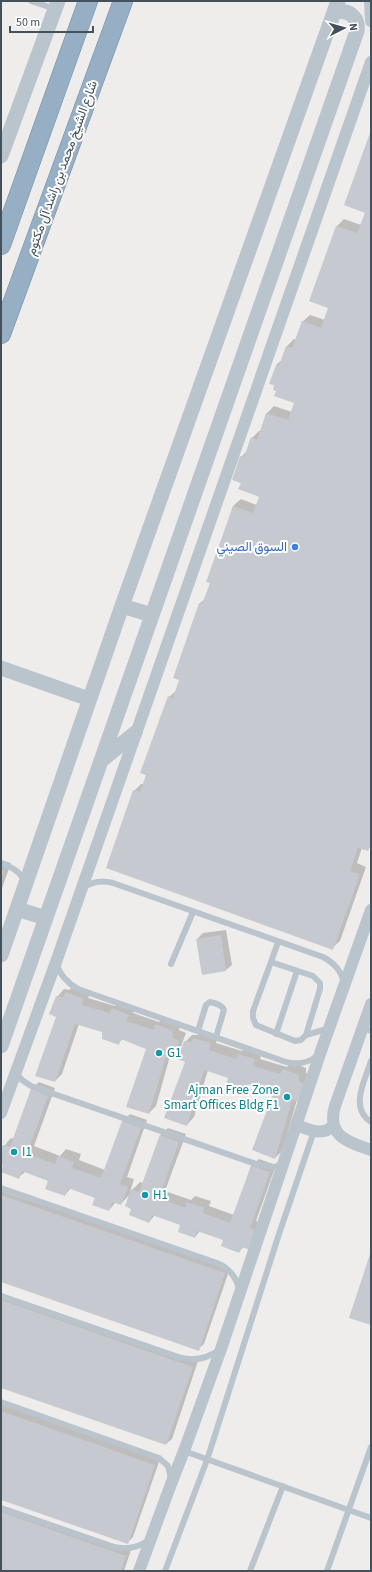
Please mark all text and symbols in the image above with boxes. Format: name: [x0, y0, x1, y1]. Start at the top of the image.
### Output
scale bar: [10, 8, 93, 34]
north arrow: [324, 8, 364, 48]
text: 50 m: [16, 14, 40, 31]
text: N: [346, 23, 361, 31]
street label: شارع الشيخ محمد بن راشد آل مكتوم: [22, 78, 102, 258]
place label: السوق الصيني: [216, 538, 287, 557]
marker: السوق الصيني: [290, 542, 300, 552]
place label: G1: [167, 1044, 181, 1062]
marker: G1: [154, 1048, 164, 1058]
place label: Ajman Free Zone Smart Offices Bldg F1: [164, 1081, 279, 1114]
marker: Ajman Free Zone Smart Offices Bldg F1: [282, 1092, 292, 1102]
place label: I1: [22, 1143, 32, 1161]
marker: I1: [9, 1147, 19, 1157]
place label: H1: [153, 1186, 168, 1204]
marker: H1: [140, 1190, 150, 1200]

